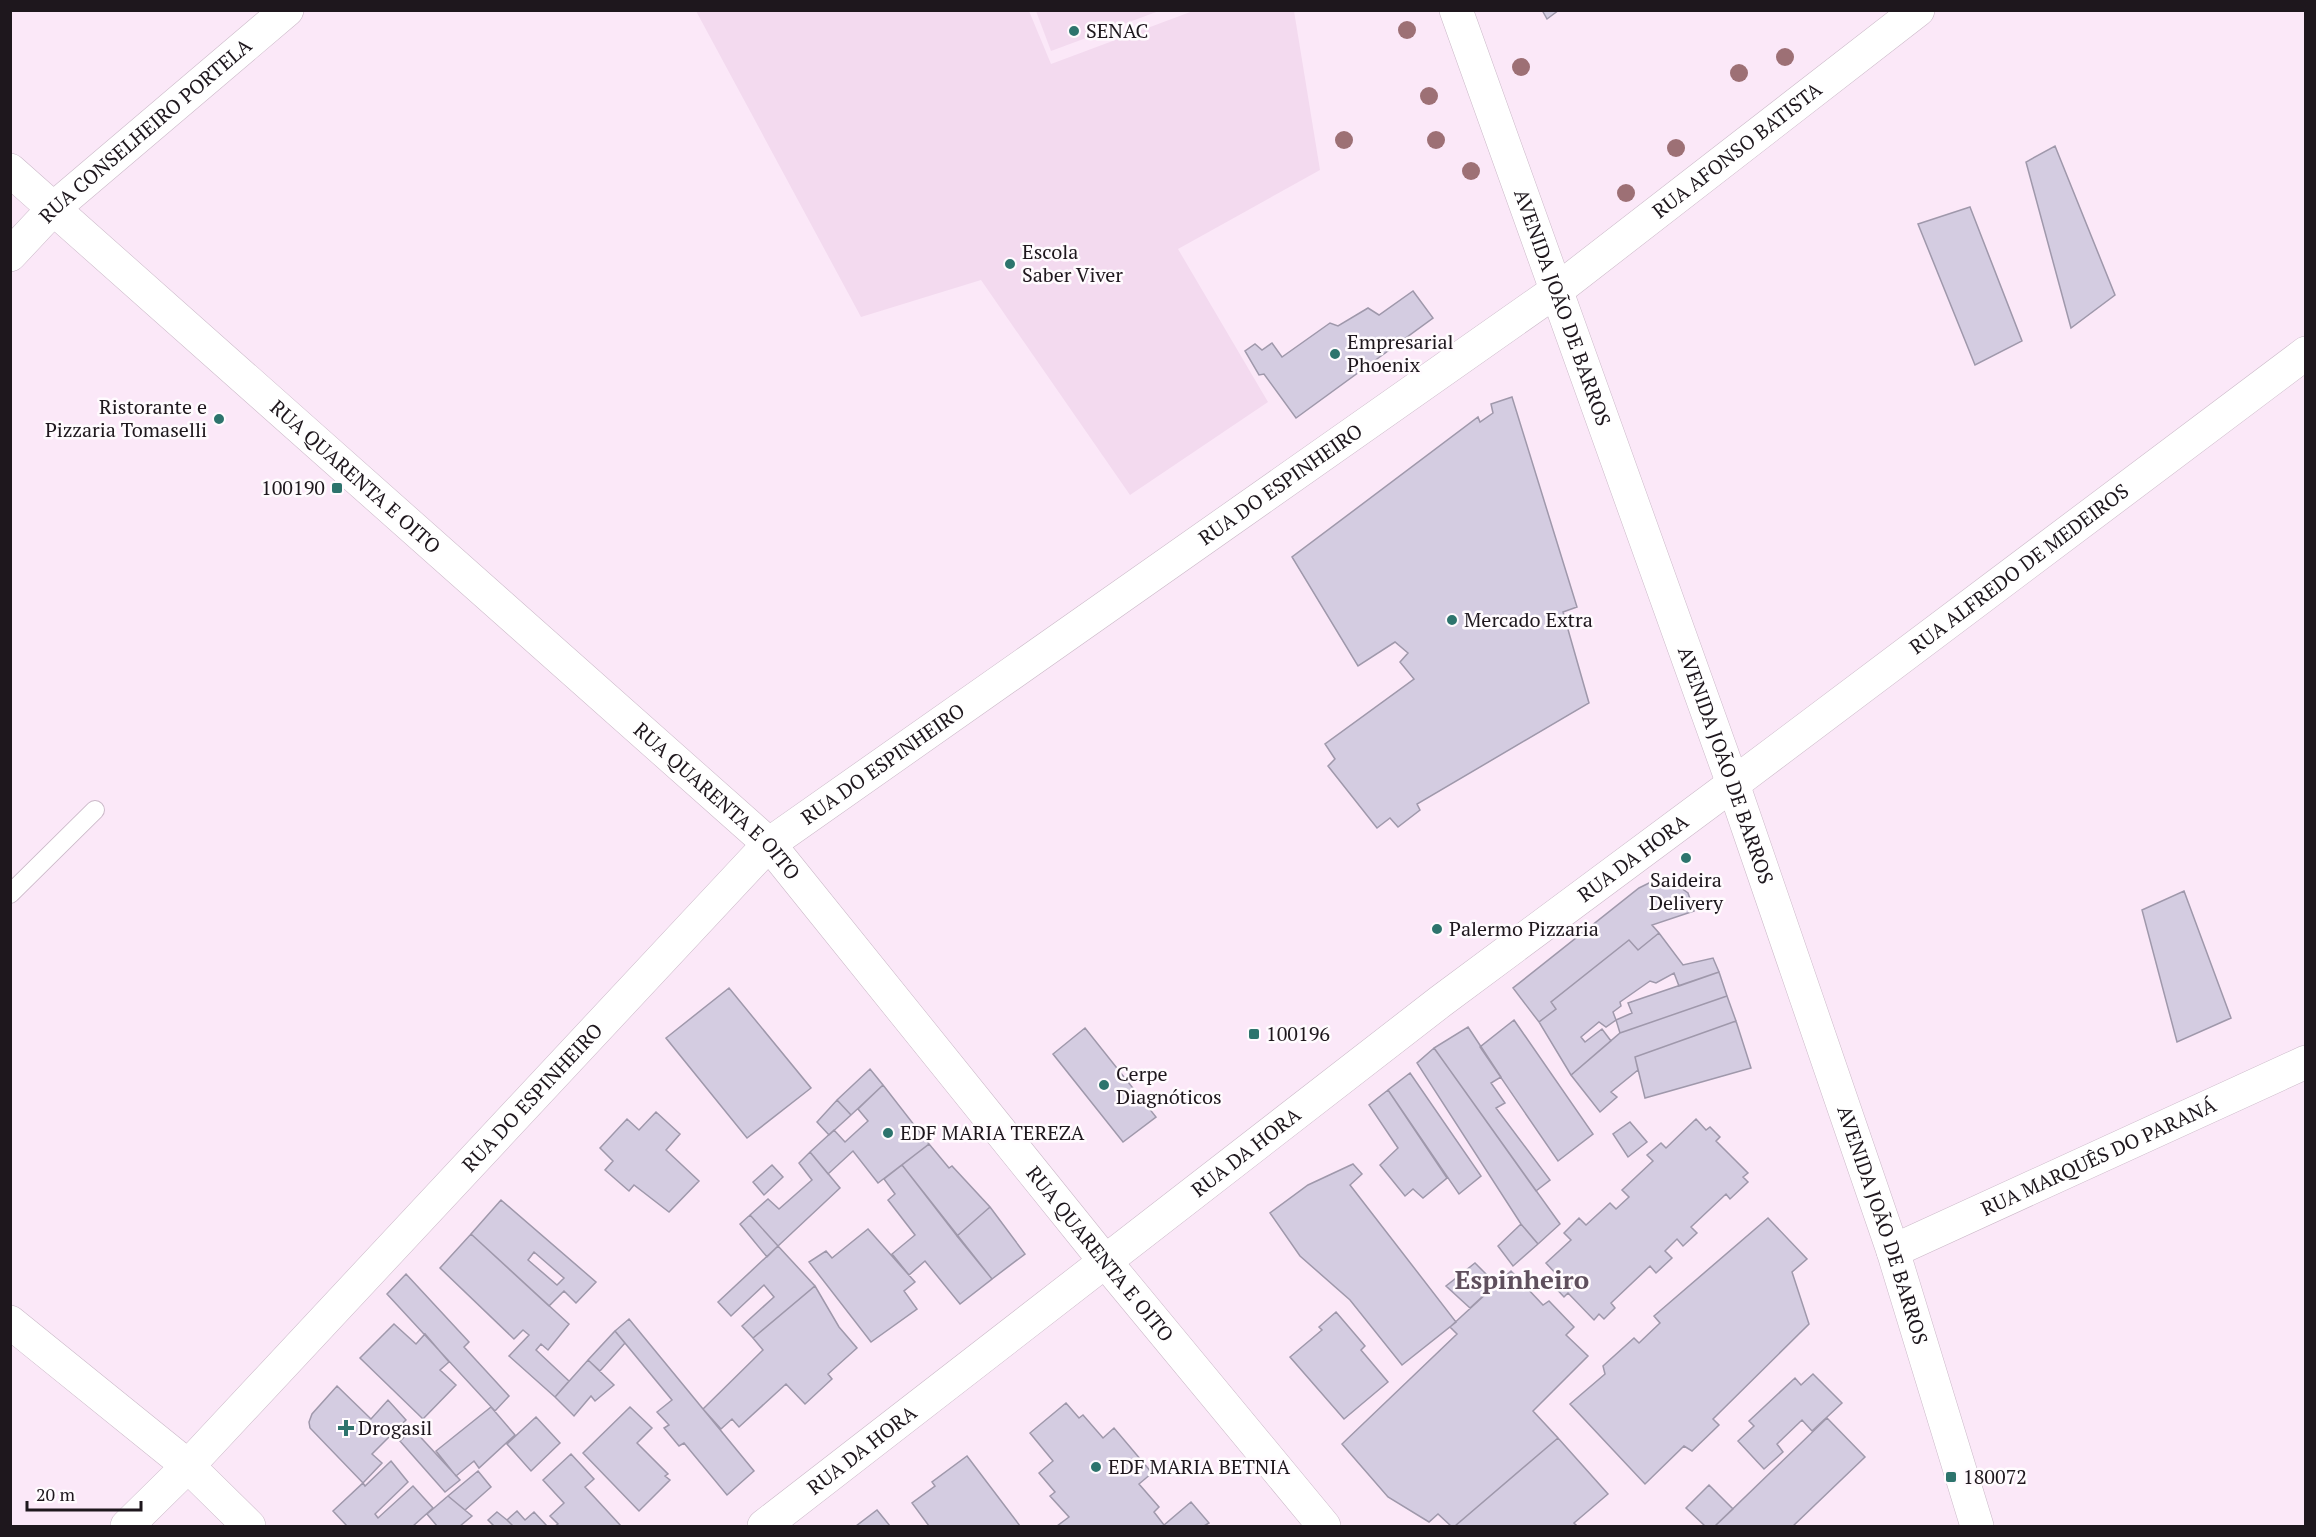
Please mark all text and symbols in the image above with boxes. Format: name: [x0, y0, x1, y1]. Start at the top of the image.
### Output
place label: SENAC: [1086, 17, 1148, 44]
marker: SENAC: [1067, 24, 1081, 38]
street label: RUA CONSELHEIRO PORTELA: [33, 32, 257, 229]
street label: RUA AFONSO BATISTA: [1647, 75, 1827, 224]
street label: AVENIDA JOÃO DE BARROS: [1508, 185, 1618, 430]
place label: Escola Saber Viver: [1022, 238, 1123, 288]
marker: Escola Saber Viver: [1003, 257, 1017, 271]
place label: Empresarial Phoenix: [1347, 328, 1454, 378]
marker: Empresarial Phoenix: [1328, 347, 1342, 361]
place label: Ristorante e Pizzaria Tomaselli: [45, 393, 207, 443]
street label: RUA QUARENTA E OITO: [265, 393, 447, 559]
marker: Ristorante e Pizzaria Tomaselli: [212, 412, 226, 426]
street label: RUA DO ESPINHEIRO: [1193, 417, 1368, 551]
place label: 100190: [261, 474, 325, 501]
street label: RUA ALFREDO DE MEDEIROS: [1904, 477, 2134, 660]
marker: 100190: [330, 481, 344, 495]
place label: Mercado Extra: [1464, 606, 1593, 633]
marker: Mercado Extra: [1445, 613, 1459, 627]
street label: AVENIDA JOÃO DE BARROS: [1672, 643, 1780, 887]
street label: RUA DO ESPINHEIRO: [795, 697, 970, 830]
street label: RUA QUARENTA E OITO: [628, 716, 807, 885]
street label: RUA DA HORA: [1572, 808, 1694, 908]
marker: Saideira Delivery: [1679, 851, 1693, 865]
place label: Saideira Delivery: [1649, 866, 1724, 916]
place label: Palermo Pizzaria: [1449, 915, 1599, 942]
marker: Palermo Pizzaria: [1430, 922, 1444, 936]
street label: RUA DO ESPINHEIRO: [456, 1017, 608, 1177]
place label: 100196: [1266, 1020, 1330, 1047]
marker: 100196: [1247, 1027, 1261, 1041]
place label: Cerpe Diagnóticos: [1116, 1060, 1222, 1110]
marker: Cerpe Diagnóticos: [1097, 1078, 1111, 1092]
street label: RUA MARQUÊS DO PARANÁ: [1976, 1091, 2220, 1222]
street label: RUA DA HORA: [1186, 1101, 1306, 1203]
street label: AVENIDA JOÃO DE BARROS: [1831, 1102, 1935, 1348]
place label: EDF MARIA TEREZA: [900, 1119, 1085, 1146]
marker: EDF MARIA TEREZA: [881, 1126, 895, 1140]
street label: RUA QUARENTA E OITO: [1021, 1160, 1180, 1347]
district label: Espinheiro: [1455, 1262, 1589, 1296]
street label: RUA DA HORA: [801, 1398, 922, 1501]
place label: Drogasil: [358, 1414, 432, 1441]
marker: Drogasil: [339, 1421, 353, 1435]
place label: EDF MARIA BETNIA: [1108, 1453, 1290, 1480]
marker: EDF MARIA BETNIA: [1089, 1460, 1103, 1474]
place label: 180072: [1963, 1463, 2027, 1490]
marker: 180072: [1944, 1470, 1958, 1484]
scale bar: [27, 1474, 141, 1512]
text: 20 m: [36, 1482, 76, 1506]

